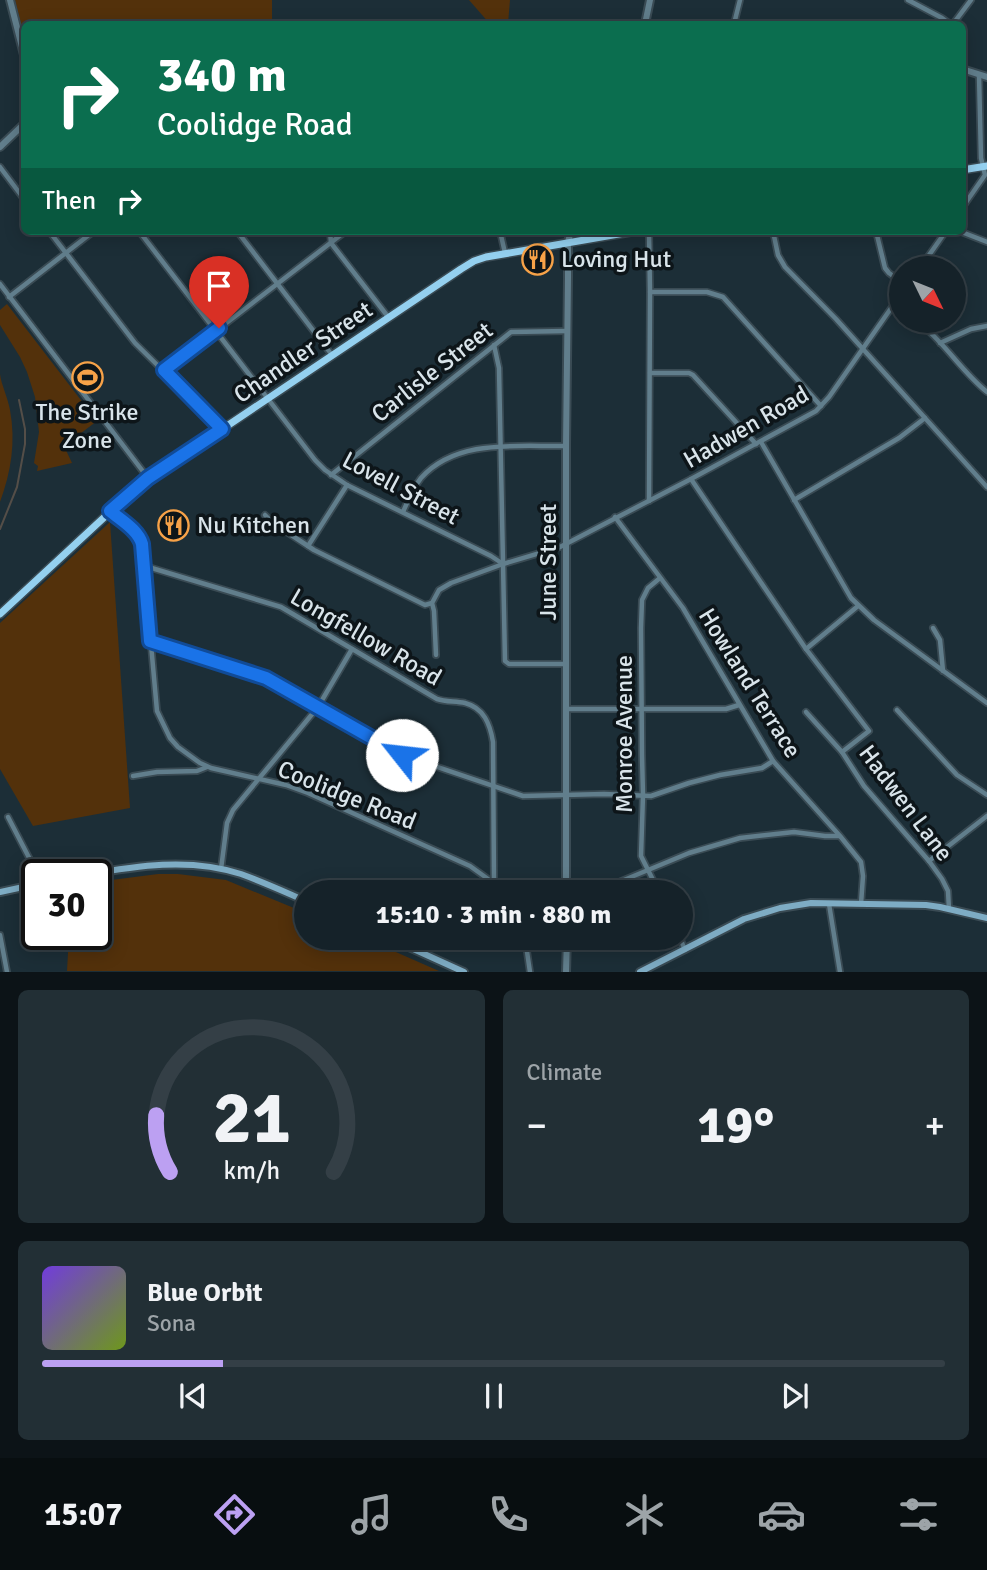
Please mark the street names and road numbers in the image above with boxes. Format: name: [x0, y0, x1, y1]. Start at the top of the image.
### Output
street label: Chandler Street: [228, 295, 378, 409]
street label: Carlisle Street: [365, 315, 499, 429]
street label: Hadwen Road: [678, 379, 814, 475]
street label: Lovell Street: [337, 445, 465, 531]
street label: June Street: [533, 504, 563, 620]
street label: Longfellow Road: [285, 582, 447, 692]
street label: Howland Terrace: [692, 603, 808, 763]
street label: Monroe Avenue: [609, 655, 639, 813]
street label: Hadwen Lane: [853, 739, 959, 867]
street label: Coolidge Road: [273, 754, 421, 836]

